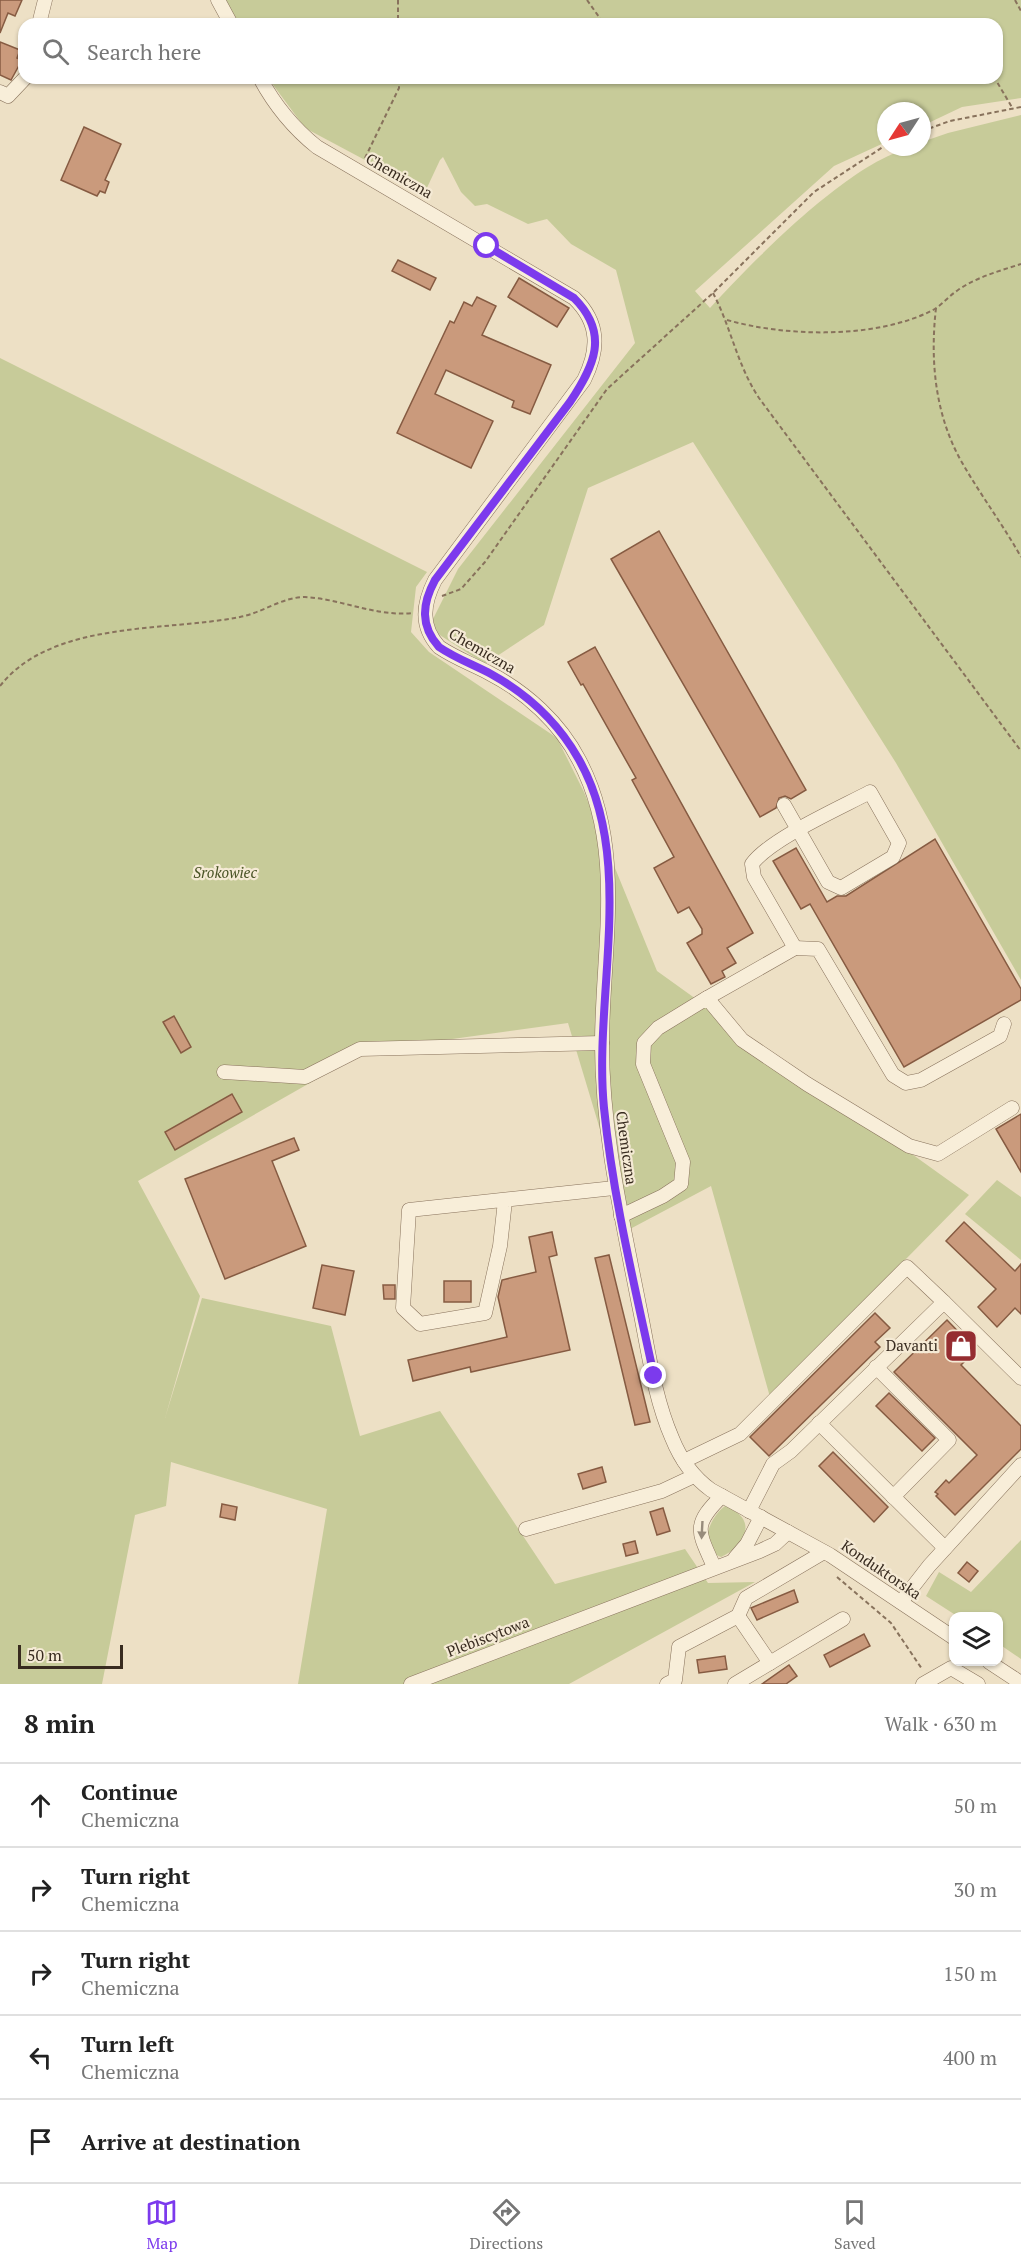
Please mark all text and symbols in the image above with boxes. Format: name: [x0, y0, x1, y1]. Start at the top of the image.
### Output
search box: [18, 18, 1003, 84]
icon: search: [39, 35, 72, 68]
text: Search here: [87, 37, 201, 66]
north arrow: [877, 102, 931, 156]
street label: Chemiczna: [362, 148, 437, 203]
route start: [473, 232, 499, 258]
street label: Chemiczna: [445, 623, 520, 678]
park label: Srokowiec: [193, 862, 257, 882]
street label: Chemiczna: [612, 1110, 642, 1186]
shop icon: Davanti: [943, 1328, 979, 1364]
place label: Davanti: [886, 1335, 938, 1355]
route end: [640, 1362, 666, 1388]
one-way arrow: [698, 1520, 707, 1539]
street label: Konduktorska: [838, 1535, 926, 1604]
street label: Plebiscytowa: [443, 1611, 532, 1661]
map controls: [949, 1612, 1003, 1666]
button: layers: [949, 1612, 1003, 1666]
scale bar: [18, 1642, 123, 1670]
text: 50 m: [27, 1644, 62, 1666]
text: 8 min: [24, 1706, 95, 1740]
text: Walk · 630 m: [885, 1710, 997, 1737]
text: Continue: [81, 1777, 178, 1806]
icon: ahead: [24, 1789, 57, 1822]
text: 50 m: [954, 1792, 997, 1819]
text: Chemiczna: [81, 1806, 180, 1833]
text: Turn right: [81, 1861, 190, 1890]
icon: right: [24, 1873, 57, 1906]
text: 30 m: [954, 1876, 997, 1903]
text: Chemiczna: [81, 1890, 180, 1917]
text: Turn right: [81, 1945, 190, 1974]
icon: right: [24, 1957, 57, 1990]
text: 150 m: [943, 1960, 997, 1987]
text: Chemiczna: [81, 1974, 180, 2001]
text: Turn left: [81, 2029, 174, 2058]
icon: left: [24, 2041, 57, 2074]
text: 400 m: [943, 2044, 997, 2071]
text: Chemiczna: [81, 2058, 180, 2085]
icon: arrive: [24, 2125, 57, 2158]
text: Arrive at destination: [81, 2127, 300, 2156]
tab: Map: [145, 2196, 178, 2254]
tab: Directions: [469, 2196, 543, 2254]
tab: Saved: [834, 2196, 876, 2254]

